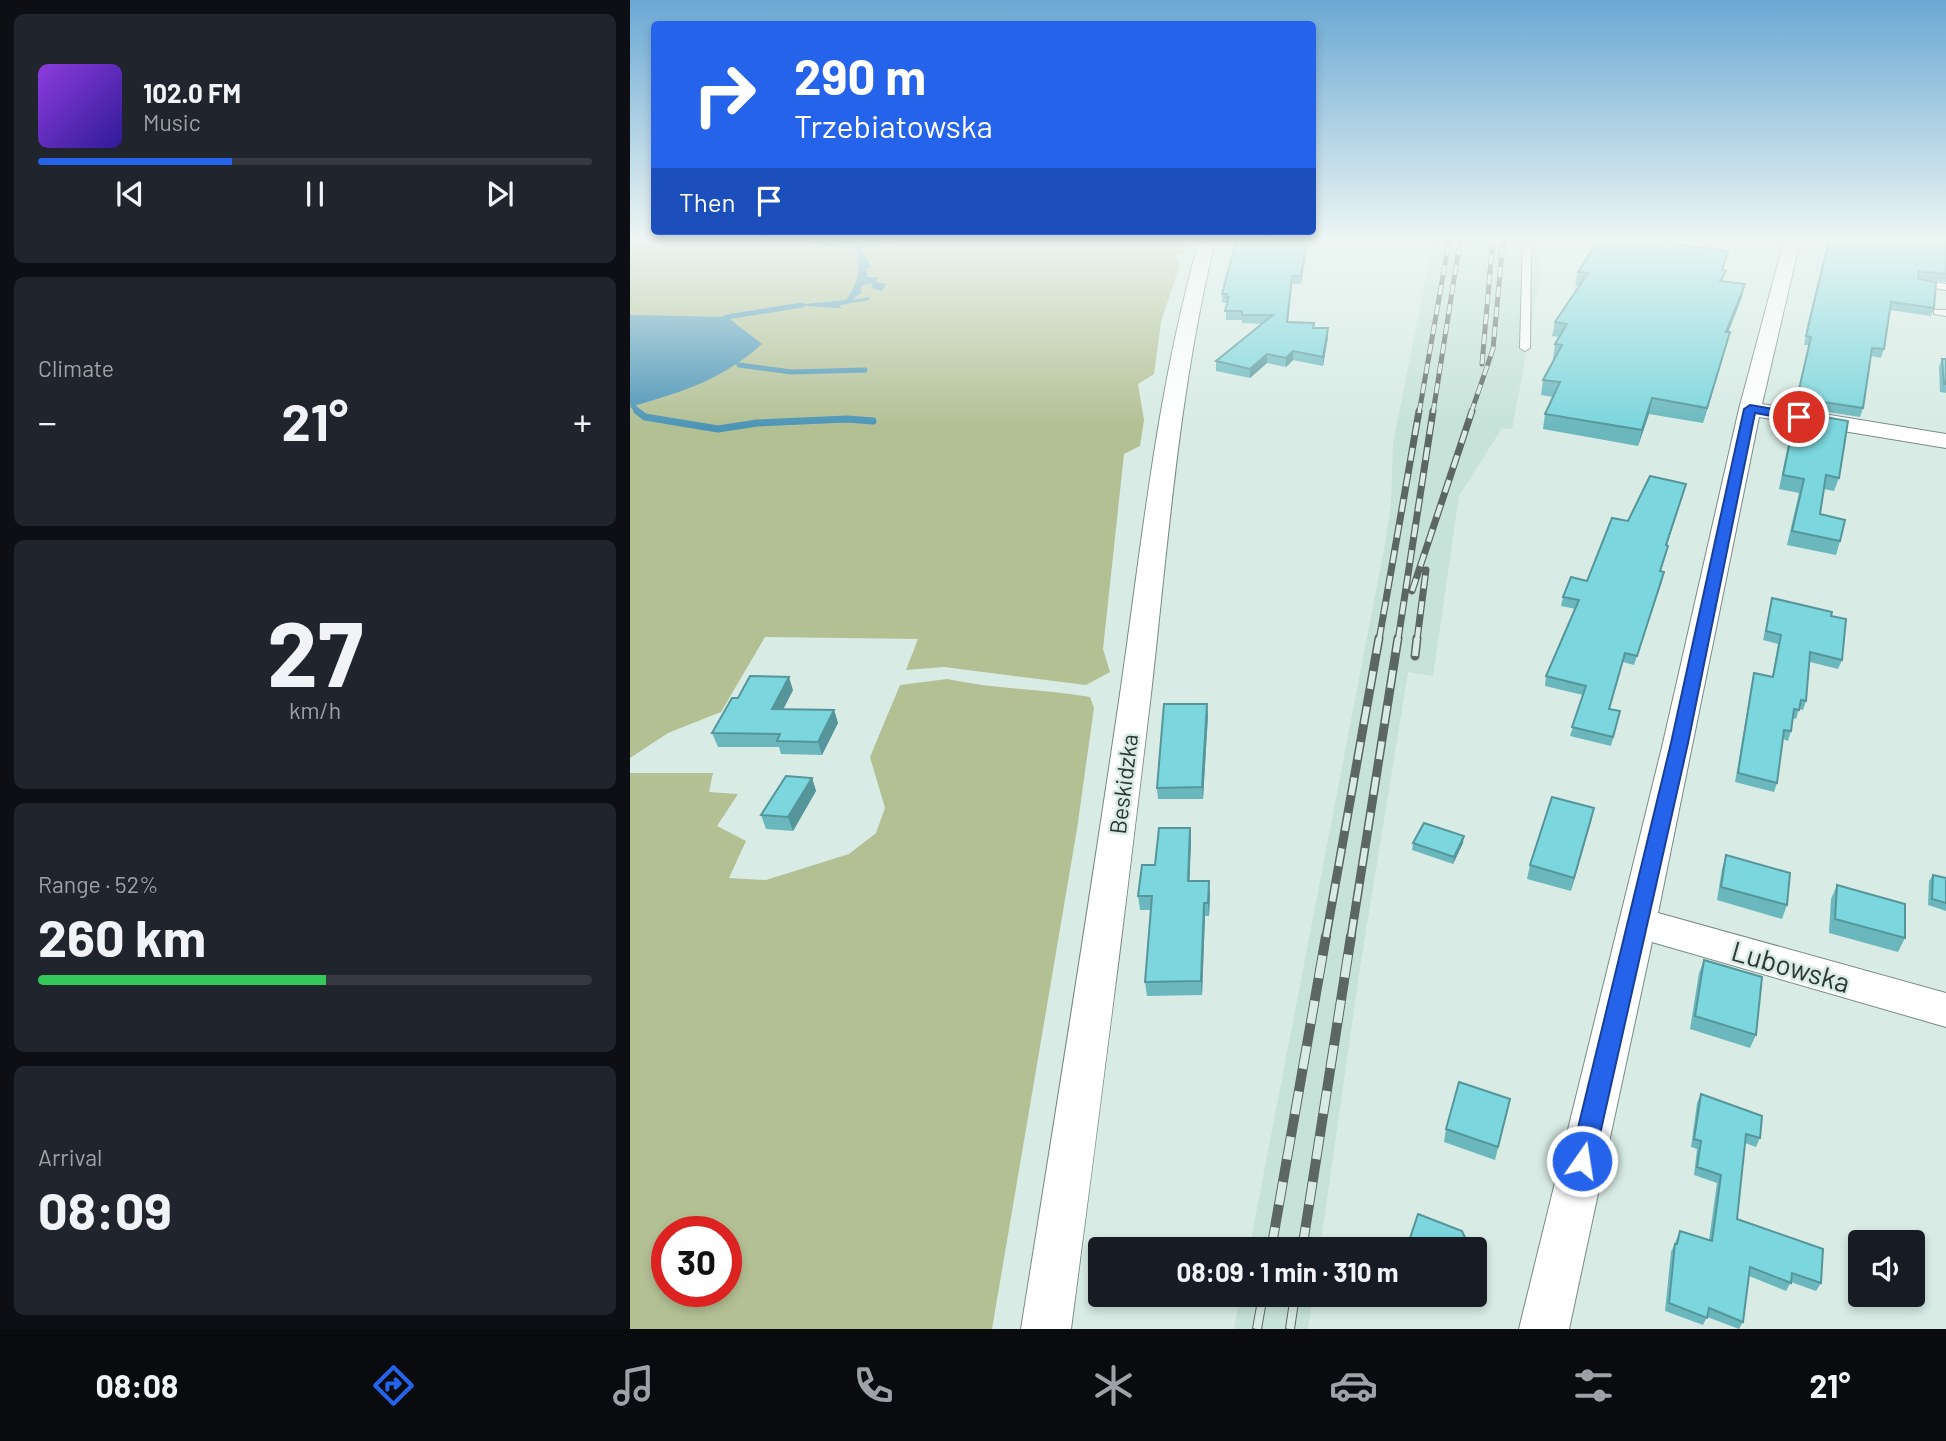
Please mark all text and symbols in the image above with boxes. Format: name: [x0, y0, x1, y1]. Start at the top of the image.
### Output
text: 290 m: [794, 46, 926, 105]
icon: right: [679, 49, 770, 140]
text: 102.0 FM: [143, 77, 241, 108]
text: Trzebiatowska: [794, 106, 993, 144]
text: Music: [143, 108, 201, 136]
icon: previous: [111, 175, 149, 213]
icon: pause: [296, 175, 334, 213]
icon: next: [481, 175, 519, 213]
icon: arrive: [750, 182, 788, 220]
text: Then: [679, 186, 736, 217]
text: Climate: [38, 354, 114, 382]
pin: [1769, 387, 1829, 447]
text: 21°: [282, 389, 348, 451]
text: −: [38, 398, 57, 444]
text: +: [573, 398, 592, 444]
icon: arrive: [1780, 398, 1818, 436]
text: 27: [267, 596, 363, 705]
text: km/h: [289, 696, 341, 724]
street label: Beskidzka: [1103, 732, 1143, 836]
text: Range · 52%: [38, 870, 158, 898]
text: 260 km: [38, 905, 206, 967]
street label: Lubowska: [1728, 933, 1854, 999]
position arrow: [1545, 1124, 1619, 1198]
text: Arrival: [38, 1143, 102, 1171]
text: 08:09: [38, 1178, 172, 1240]
speed limit sign: 30: [651, 1216, 742, 1307]
map controls: [1848, 1230, 1925, 1307]
button: sound: [1848, 1230, 1925, 1307]
text: 08:09 · 1 min · 310 m: [1177, 1256, 1398, 1287]
icon: directions: [369, 1361, 418, 1410]
icon: music: [609, 1361, 658, 1410]
icon: phone: [849, 1361, 898, 1410]
icon: climate: [1089, 1361, 1138, 1410]
icon: car: [1329, 1361, 1378, 1410]
icon: filters: [1569, 1361, 1618, 1410]
text: 08:08: [96, 1366, 178, 1404]
text: 21°: [1809, 1366, 1850, 1404]

